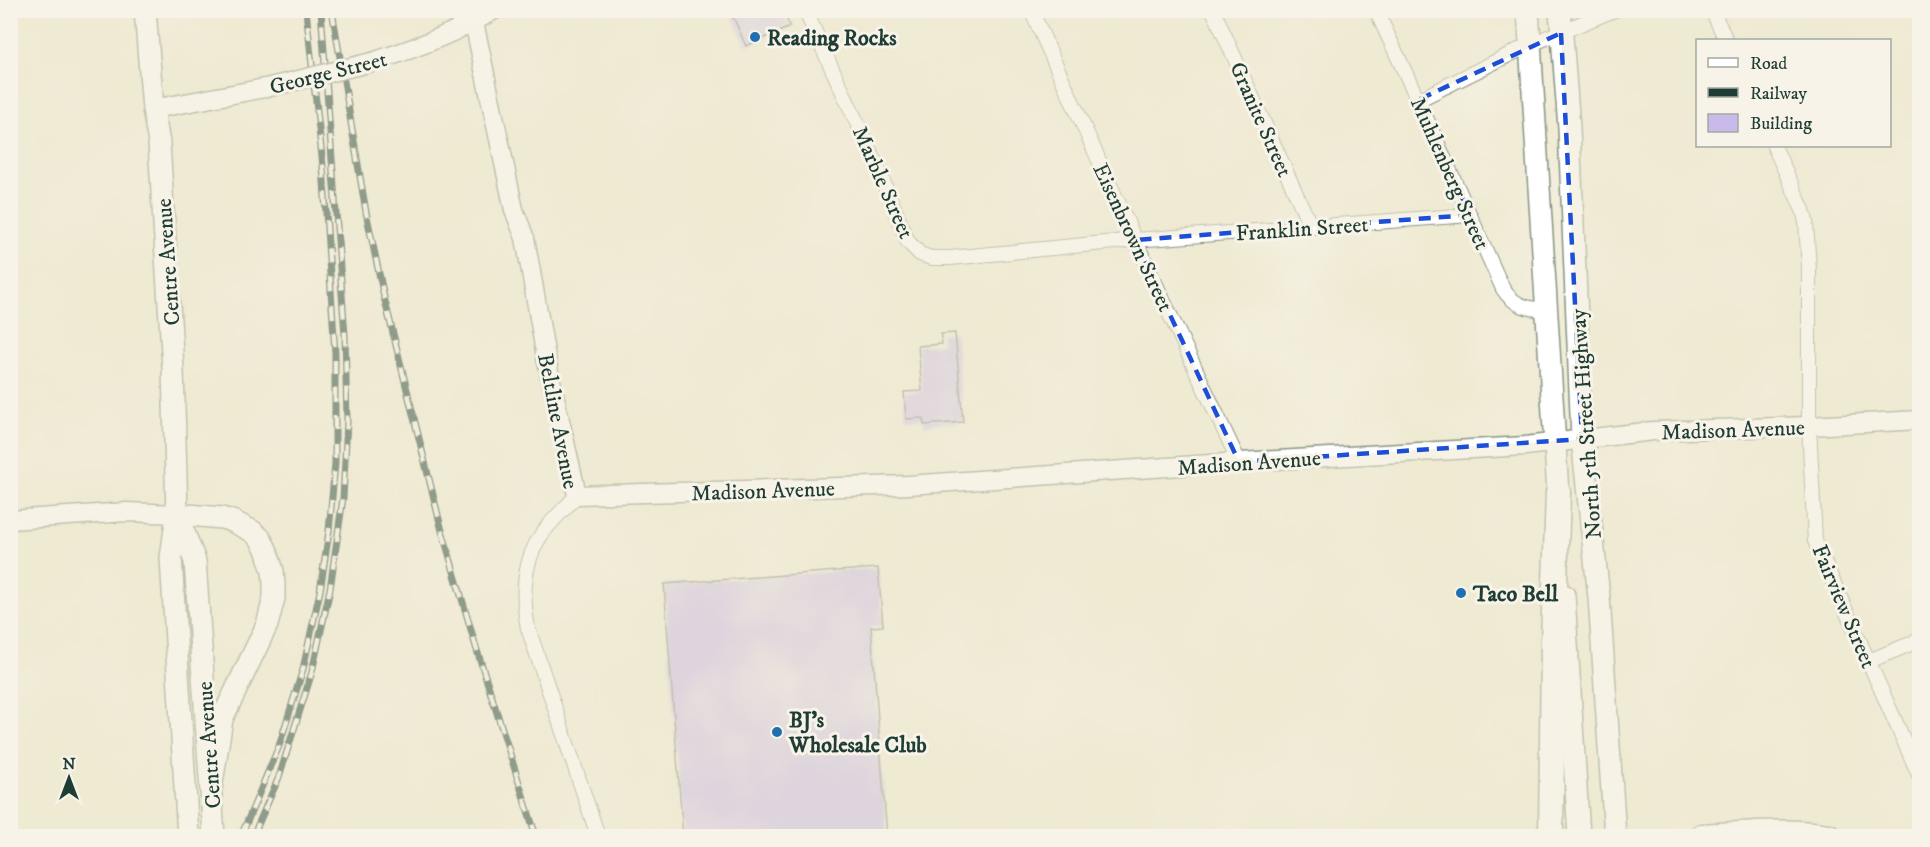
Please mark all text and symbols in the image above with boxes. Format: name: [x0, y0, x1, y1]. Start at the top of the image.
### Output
place label: Reading Rocks: [767, 25, 897, 52]
marker: Reading Rocks: [748, 30, 762, 44]
legend: [1696, 39, 1891, 147]
street label: George Street: [267, 46, 390, 101]
text: Road: [1750, 53, 1787, 75]
street label: Granite Street: [1223, 58, 1298, 181]
text: Railway: [1750, 83, 1808, 105]
street label: Muhlenberg Street: [1404, 93, 1495, 254]
text: Building: [1750, 113, 1812, 135]
street label: Marble Street: [846, 122, 919, 243]
street label: Eisenbrown Street: [1086, 159, 1179, 316]
street label: Centre Avenue: [151, 197, 186, 326]
street label: Franklin Street: [1235, 211, 1369, 248]
street label: North 5th Street Highway: [1565, 307, 1608, 540]
street label: Beltline Avenue: [531, 351, 584, 491]
street label: Madison Avenue: [1661, 414, 1805, 447]
street label: Madison Avenue: [1176, 445, 1322, 482]
street label: Madison Avenue: [691, 475, 835, 508]
street label: Fairview Street: [1805, 541, 1882, 672]
place label: Taco Bell: [1472, 581, 1559, 608]
marker: Taco Bell: [1454, 586, 1468, 600]
street label: Centre Avenue: [192, 680, 227, 809]
place label: BJ's Wholesale Club: [788, 707, 927, 759]
marker: BJ's Wholesale Club: [770, 725, 784, 739]
north arrow: [39, 748, 99, 808]
text: N: [62, 754, 76, 774]

